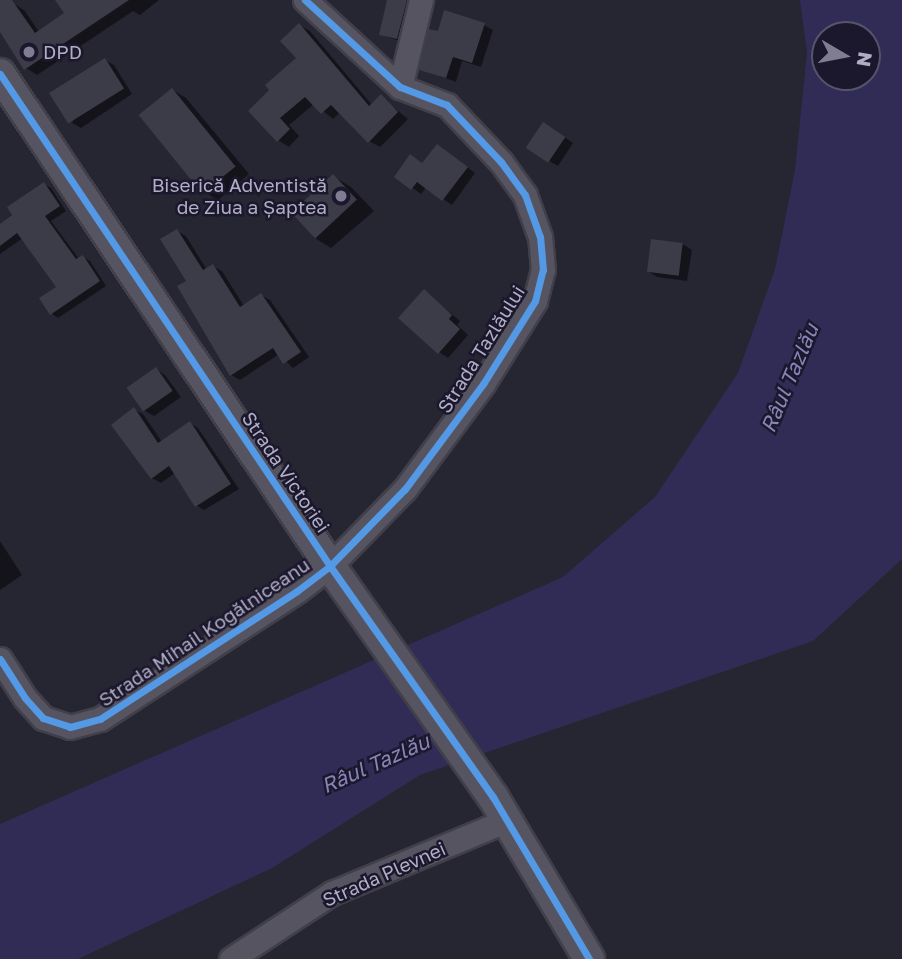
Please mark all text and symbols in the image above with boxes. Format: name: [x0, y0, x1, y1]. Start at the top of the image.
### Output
north arrow: [811, 21, 881, 91]
place label: DPD: [43, 41, 82, 63]
marker: DPD: [21, 44, 37, 60]
text: N: [853, 50, 878, 68]
place label: Biserică Adventistă de Ziua a Șaptea: [152, 174, 327, 218]
marker: Biserică Adventistă de Ziua a Șaptea: [333, 188, 349, 204]
street label: Strada Tazlăului: [433, 281, 529, 417]
water label: Râul Tazlău: [755, 320, 823, 436]
street label: Strada Victoriei: [237, 407, 335, 537]
street label: Strada Mihail Kogălniceanu: [94, 553, 314, 711]
water label: Râul Tazlău: [317, 728, 433, 798]
street label: Strada Plevnei: [319, 837, 449, 911]

